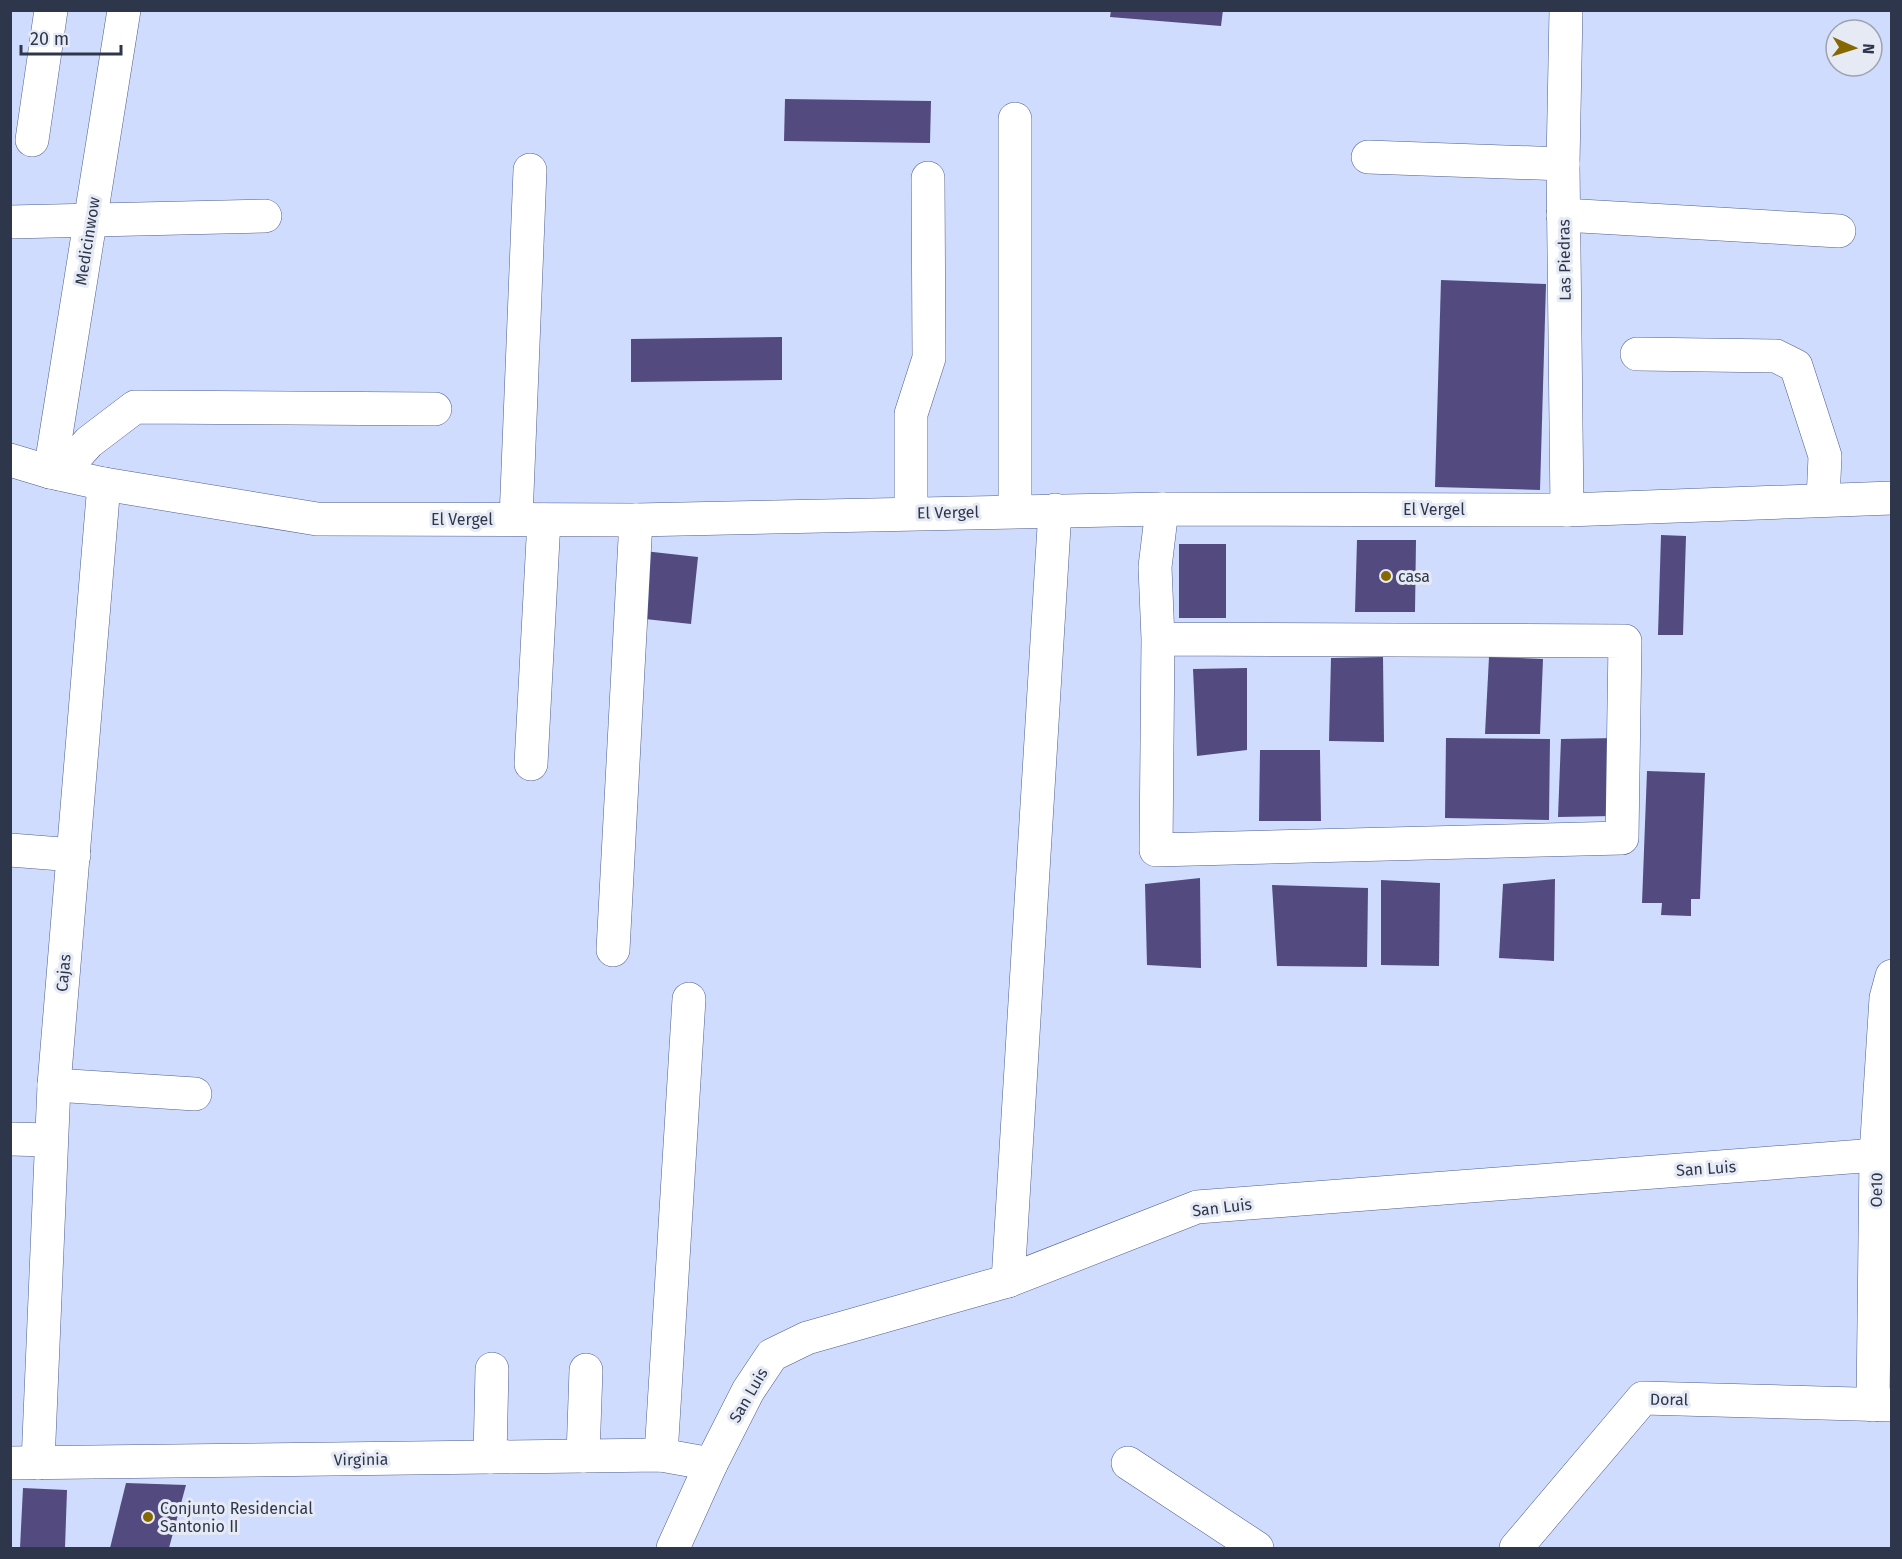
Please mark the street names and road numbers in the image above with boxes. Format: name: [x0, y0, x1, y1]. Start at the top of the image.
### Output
street label: Medicinwow: [71, 195, 104, 287]
street label: Las Piedras: [1554, 219, 1575, 301]
street label: El Vergel: [1403, 500, 1465, 519]
street label: El Vergel: [917, 502, 979, 523]
street label: El Vergel: [431, 510, 493, 529]
street label: Cajas: [52, 953, 75, 993]
street label: San Luis: [1675, 1157, 1737, 1180]
street label: Oe10: [1867, 1172, 1886, 1208]
street label: San Luis: [1191, 1194, 1253, 1221]
street label: San Luis: [725, 1364, 772, 1426]
street label: Doral: [1650, 1390, 1689, 1409]
street label: Virginia: [333, 1450, 389, 1469]

